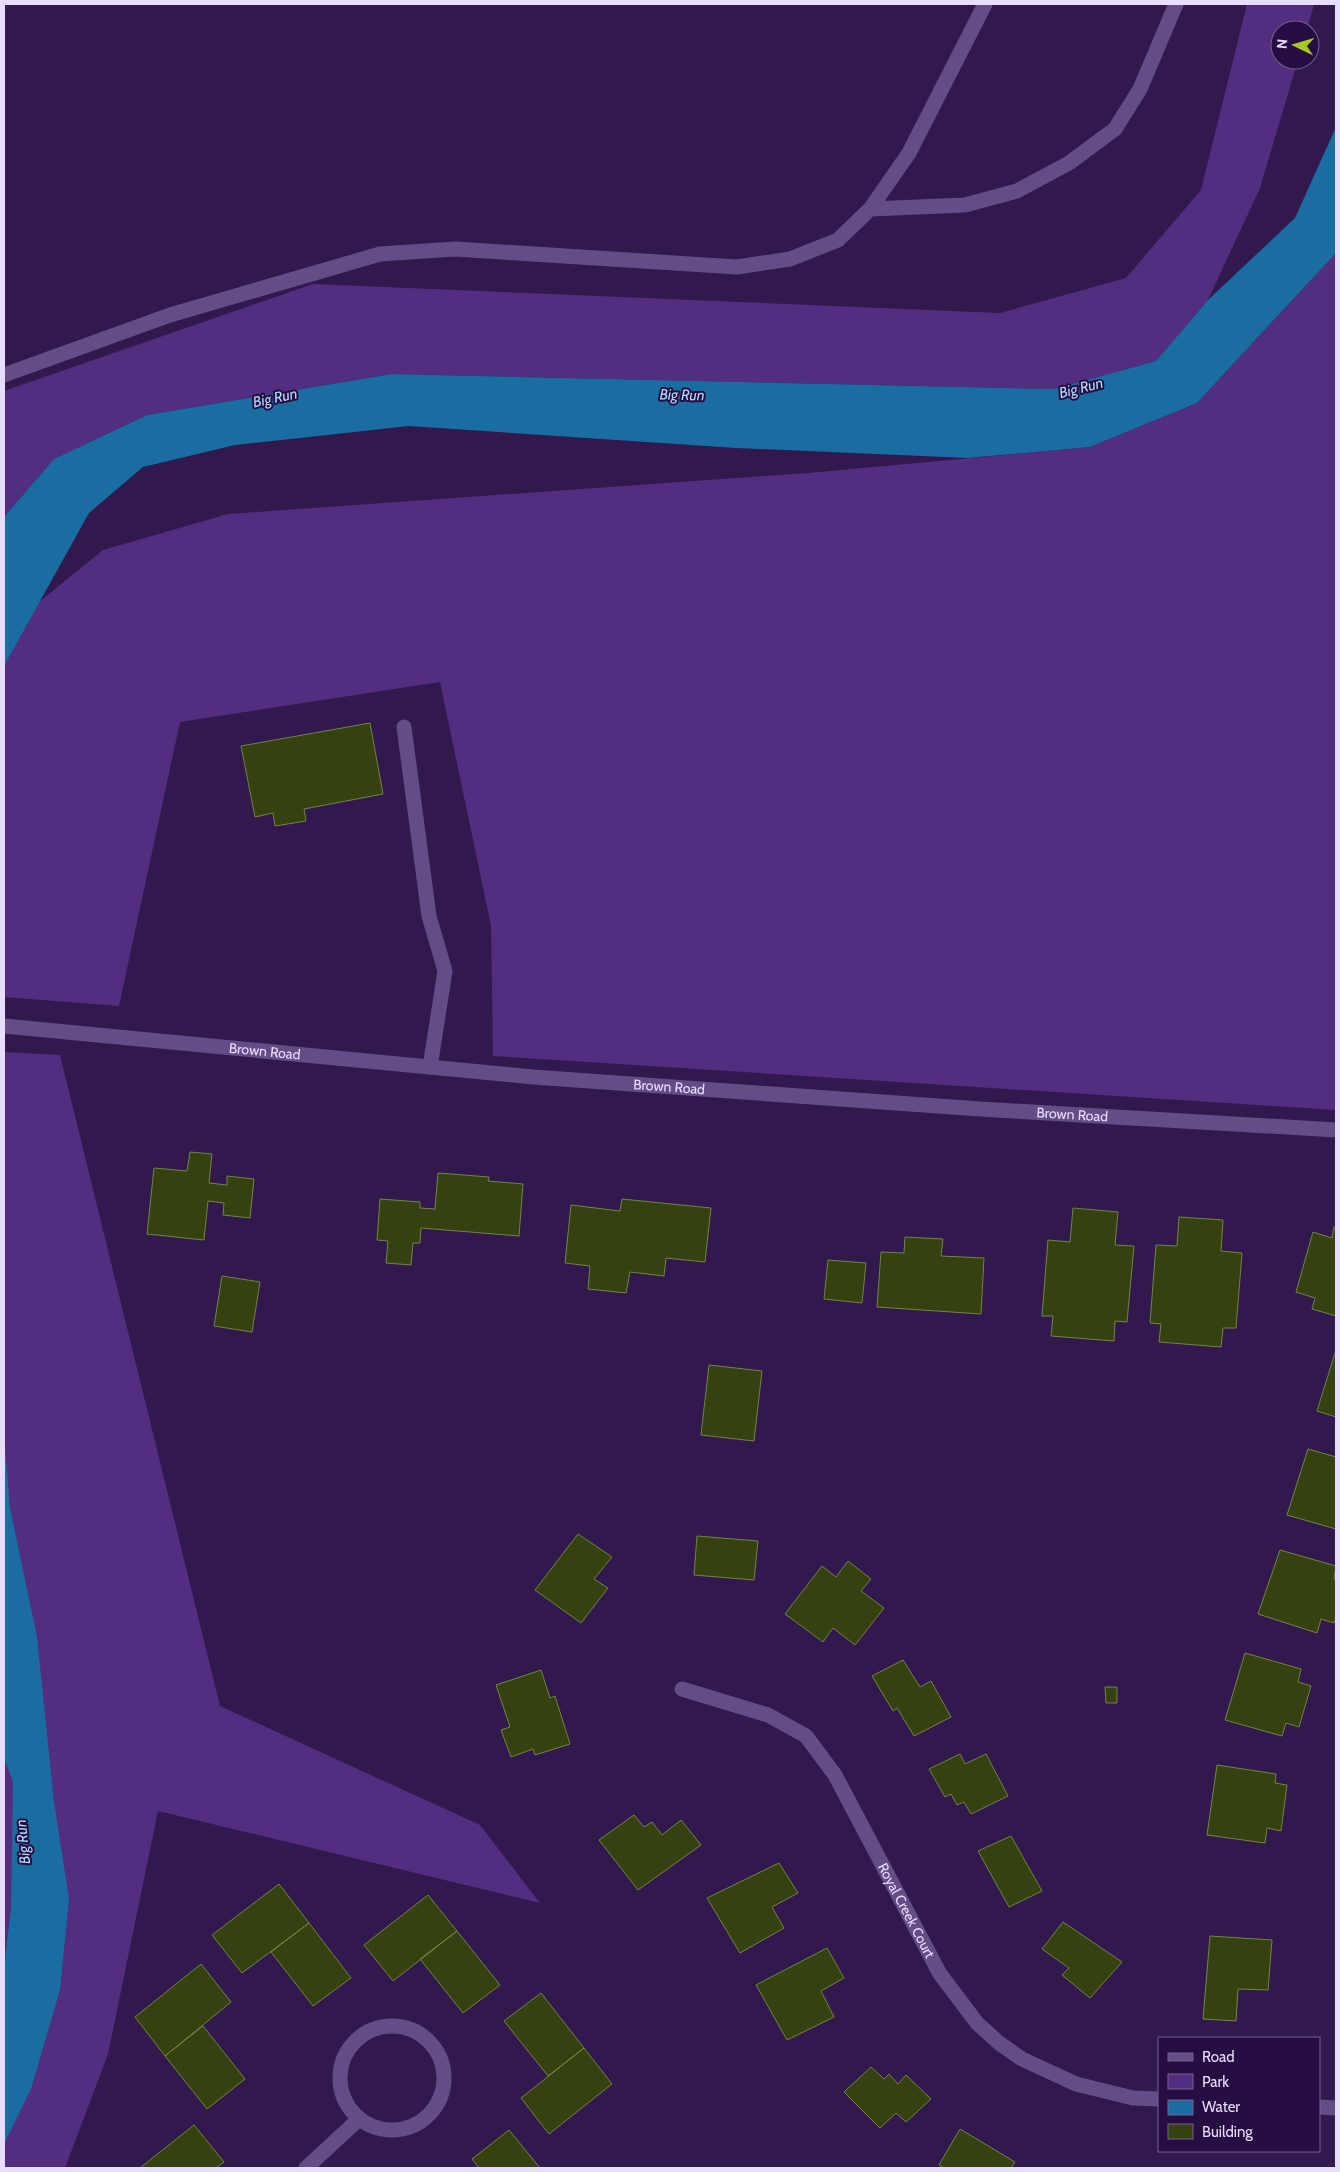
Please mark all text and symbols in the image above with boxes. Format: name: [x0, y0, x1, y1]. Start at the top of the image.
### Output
north arrow: [1270, 20, 1320, 70]
text: N: [1273, 38, 1291, 50]
water label: Big Run: [1057, 374, 1105, 402]
water label: Big Run: [251, 385, 299, 411]
water label: Big Run: [659, 386, 705, 404]
street label: Brown Road: [228, 1039, 301, 1064]
street label: Brown Road: [633, 1075, 706, 1098]
street label: Brown Road: [1036, 1103, 1109, 1126]
water label: Big Run: [12, 1819, 34, 1865]
street label: Royal Creek Court: [874, 1860, 939, 1961]
legend: [1158, 2037, 1320, 2152]
text: Road: [1202, 2048, 1235, 2066]
text: Park: [1202, 2073, 1229, 2091]
text: Water: [1202, 2098, 1240, 2116]
text: Building: [1202, 2123, 1253, 2141]

